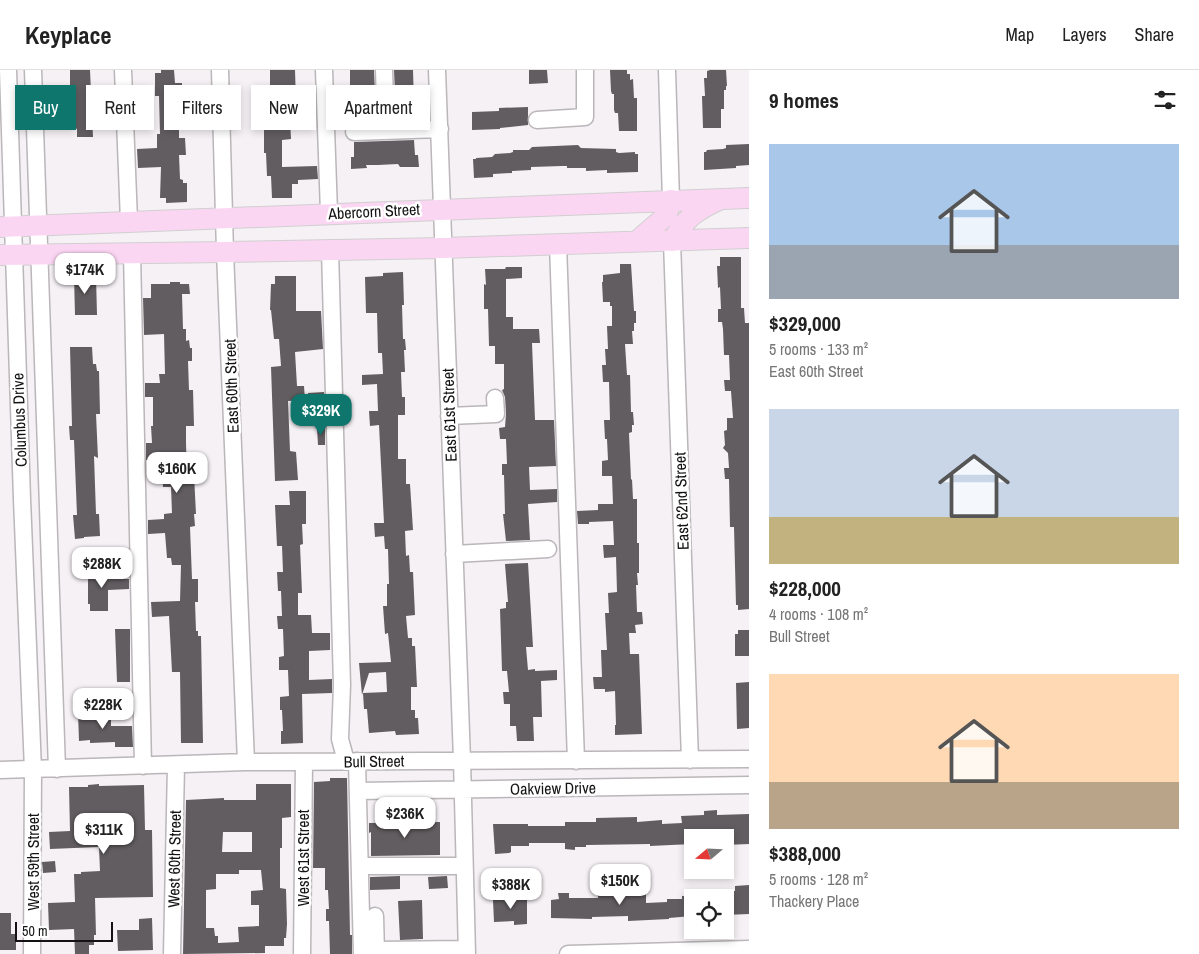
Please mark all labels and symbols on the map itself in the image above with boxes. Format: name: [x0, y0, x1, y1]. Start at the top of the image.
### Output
street label: Abercorn Street: [327, 198, 421, 224]
pin: $174K: [50, 252, 120, 295]
street label: East 60th Street: [218, 338, 244, 433]
street label: East 61st Street: [436, 368, 462, 462]
street label: Columbus Drive: [6, 373, 32, 467]
pin: $329K: [286, 394, 356, 436]
street label: East 62nd Street: [668, 451, 694, 550]
pin: $160K: [142, 452, 212, 494]
pin: $288K: [67, 546, 137, 589]
pin: $228K: [68, 688, 138, 730]
street label: Bull Street: [344, 749, 405, 773]
street label: Oakview Drive: [510, 776, 596, 800]
pin: $236K: [370, 796, 440, 839]
street label: West 61st Street: [292, 809, 314, 906]
street label: West 60th Street: [162, 810, 186, 908]
pin: $311K: [69, 812, 139, 855]
street label: West 59th Street: [22, 813, 44, 911]
north arrow: [684, 829, 734, 879]
pin: $150K: [585, 864, 655, 906]
pin: $388K: [476, 868, 546, 910]
scale bar: [15, 919, 112, 942]

